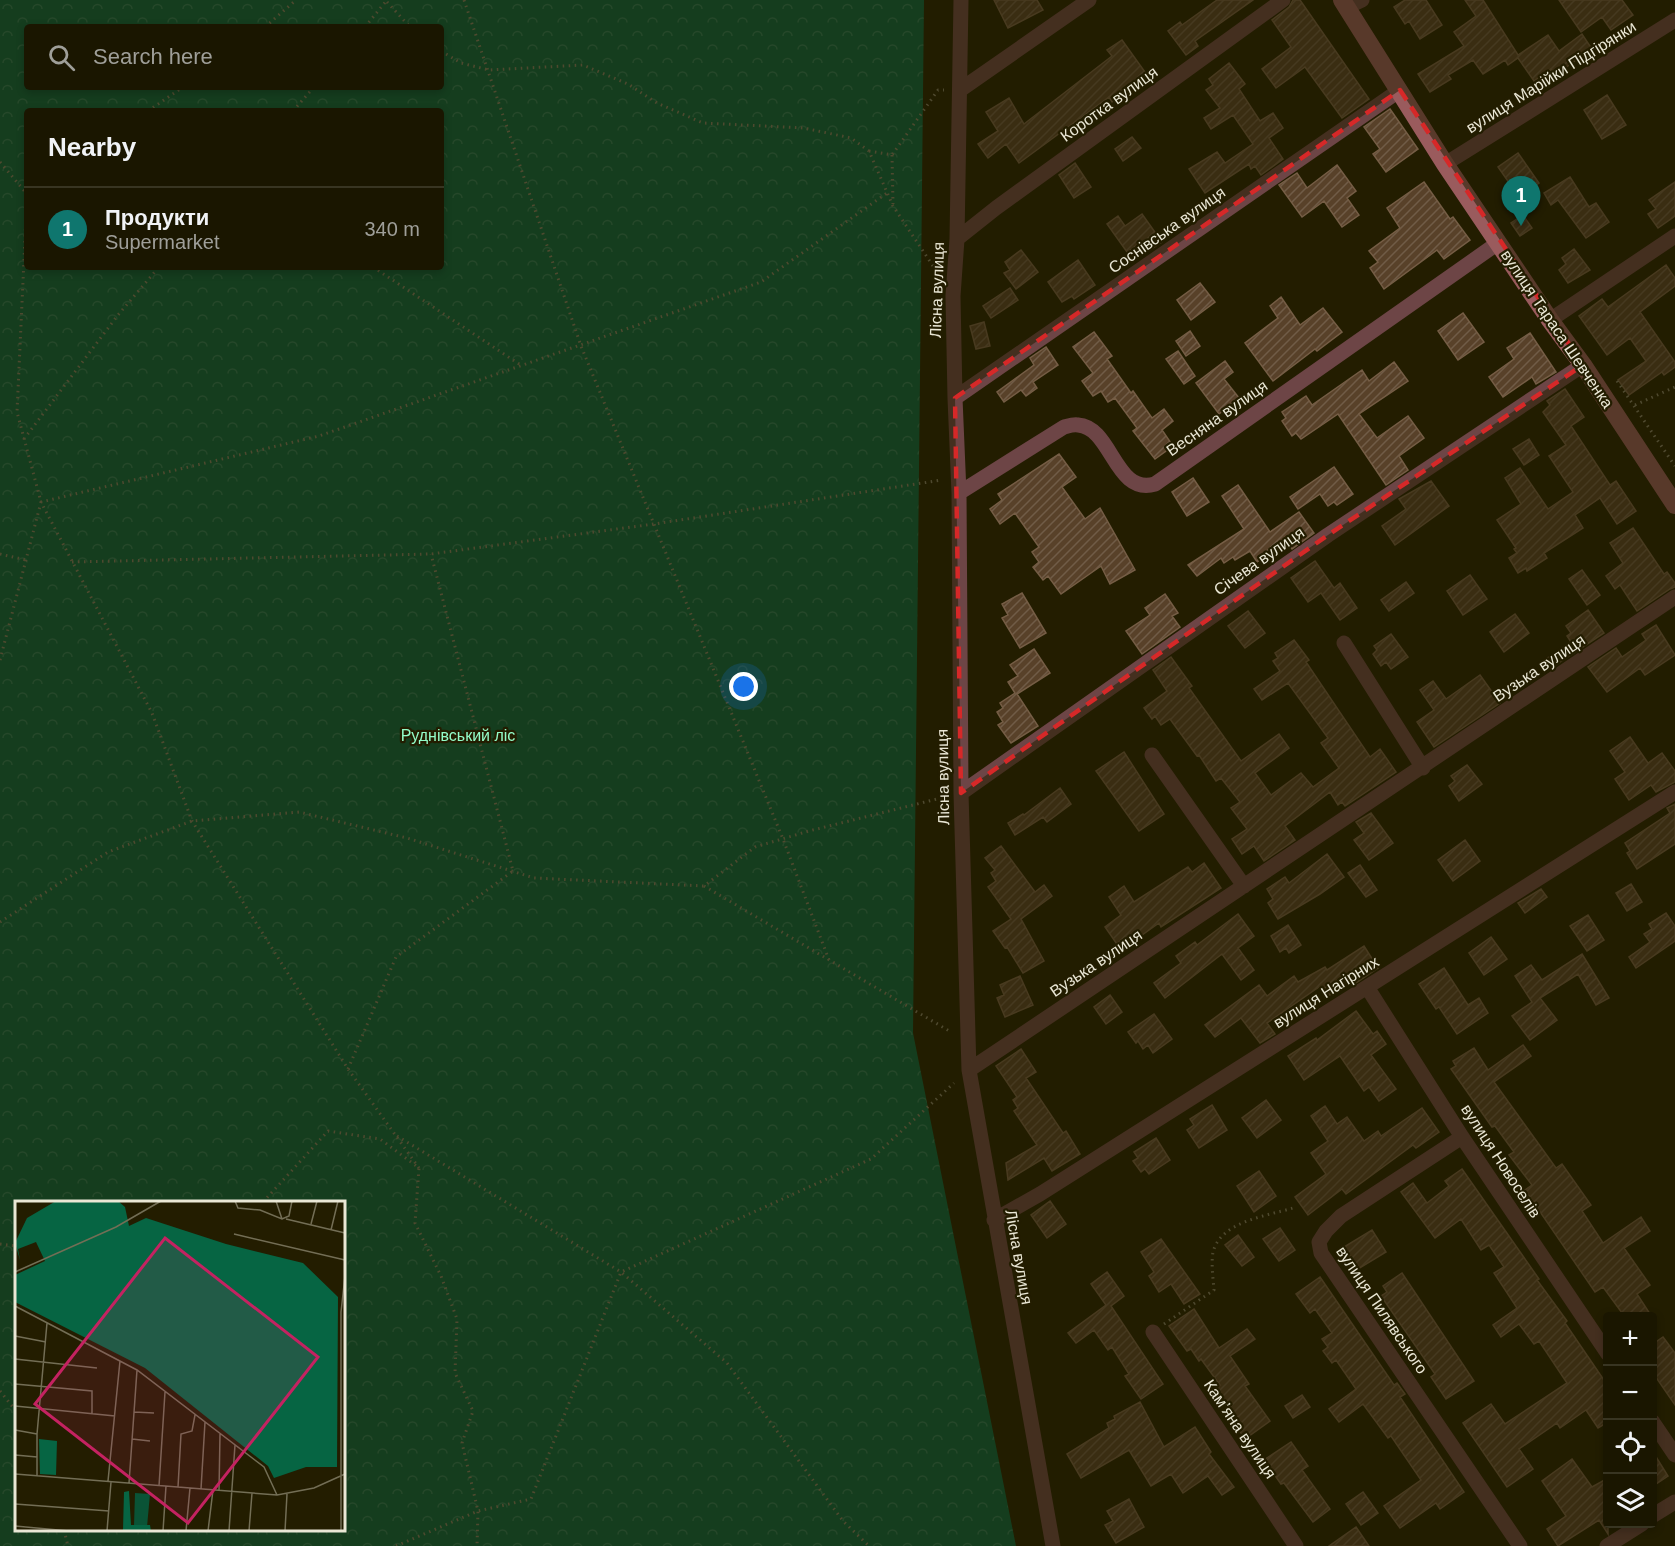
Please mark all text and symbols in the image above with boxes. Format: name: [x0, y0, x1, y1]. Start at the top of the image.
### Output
street label: вулиця Марійки Підгірянки: [1463, 18, 1639, 136]
search box: [24, 24, 444, 90]
icon: search: [45, 41, 78, 74]
text: Search here: [93, 44, 213, 69]
street label: Коротка вулиця: [1057, 63, 1161, 145]
text: Nearby: [48, 132, 136, 162]
pin: 1: [1502, 176, 1540, 226]
street label: Соснівська вулиця: [1106, 183, 1228, 277]
text: Продукти: [105, 205, 209, 230]
text: 1: [62, 218, 73, 240]
text: 340 m: [364, 218, 420, 240]
text: Supermarket: [105, 231, 220, 253]
street label: Лісна вулиця: [927, 242, 947, 338]
street label: вулиця Тараса Шевченка: [1498, 247, 1616, 411]
street label: Весняна вулиця: [1163, 377, 1271, 459]
street label: Січева вулиця: [1211, 524, 1307, 598]
street label: Вузька вулиця: [1490, 631, 1588, 705]
your location: [729, 672, 758, 701]
park label: Руднівський ліс: [401, 727, 515, 744]
street label: Лісна вулиця: [934, 729, 952, 825]
street label: Вузька вулиця: [1047, 926, 1145, 1000]
street label: вулиця Нагірних: [1270, 953, 1382, 1031]
street label: вулиця Новоселів: [1458, 1101, 1544, 1221]
inset map: [15, 1201, 345, 1531]
street label: Лісна вулиця: [1002, 1208, 1036, 1306]
street label: вулиця Пилявського: [1333, 1243, 1431, 1377]
map controls: [1603, 1312, 1657, 1528]
button: +: [1603, 1312, 1657, 1366]
button: −: [1603, 1366, 1657, 1420]
street label: Камʼяна вулиця: [1201, 1376, 1279, 1482]
button: locate: [1603, 1420, 1657, 1474]
button: layers: [1603, 1474, 1657, 1528]

